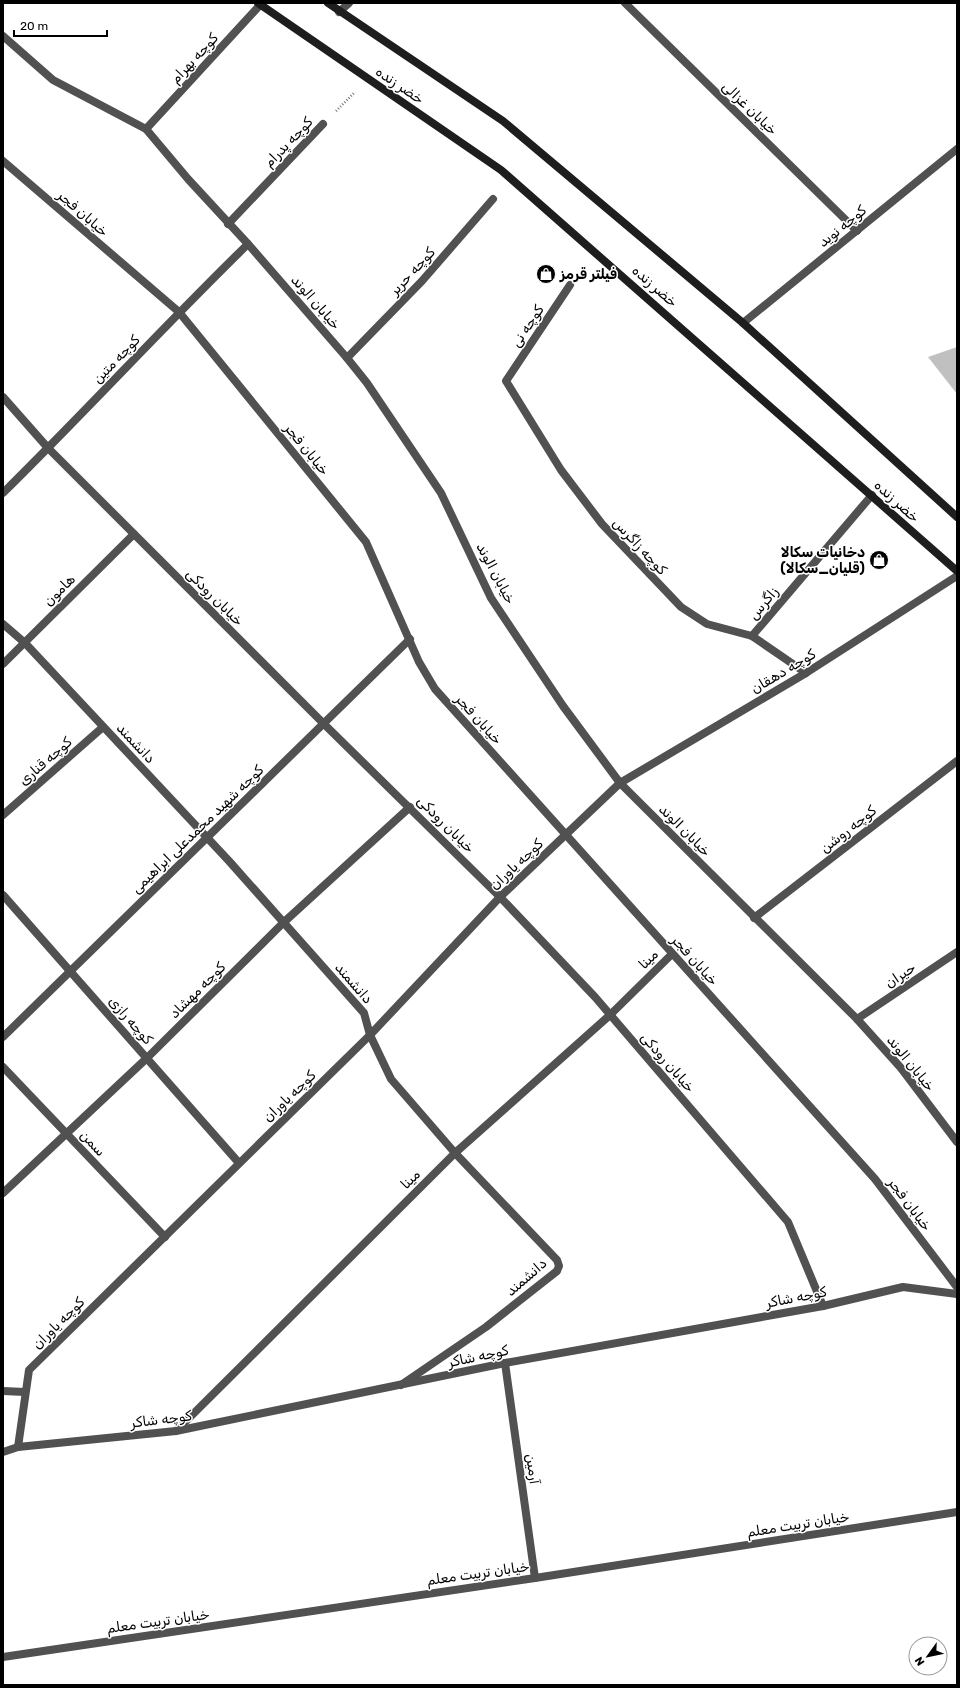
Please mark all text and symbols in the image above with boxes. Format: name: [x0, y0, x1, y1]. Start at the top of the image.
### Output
scale bar: [14, 12, 107, 38]
text: 20 m: [20, 19, 48, 33]
street label: کوچه بهرام: [167, 29, 223, 88]
street label: خضر زنده: [372, 63, 427, 108]
street label: خیابان غزالی: [719, 78, 781, 139]
street label: کوچه پدرام: [260, 113, 318, 172]
street label: خیابان فجر: [53, 186, 112, 240]
street label: کوچه نوید: [815, 201, 870, 251]
street label: کوچه حریر: [385, 244, 439, 299]
street label: خضر زنده: [628, 262, 681, 311]
shop icon: فیلتر قرمز: [535, 263, 557, 285]
place label: فیلتر قرمز: [559, 266, 617, 283]
street label: خیابان الوند: [287, 272, 344, 333]
street label: کوچه نی: [507, 301, 548, 351]
street label: کوچه متین: [89, 331, 144, 387]
street label: خیابان فجر: [280, 419, 333, 479]
street label: خضر زنده: [871, 477, 923, 526]
street label: کوچه زاگرس: [609, 514, 671, 579]
street label: خیابان الوند: [472, 540, 519, 607]
place label: دخانیات سکالا (قلیان_سکالا): [780, 544, 865, 577]
shop icon: دخانیات سکالا (قلیان_سکالا): [868, 549, 890, 571]
street label: خیابان رودکی: [182, 565, 247, 630]
street label: هامون: [40, 571, 79, 610]
street label: زاگرس: [745, 583, 782, 623]
street label: کوچه دهقان: [748, 645, 819, 697]
street label: خیابان فجر: [451, 690, 506, 748]
street label: دانشمند: [113, 720, 159, 767]
street label: کوچه قناری: [15, 733, 76, 789]
street label: کوچه شهید محمدعلی ابراهیمی: [128, 761, 268, 897]
street label: خیابان رودکی: [413, 792, 478, 857]
street label: خیابان الوند: [655, 801, 714, 860]
street label: کوچه روشن: [817, 802, 880, 857]
street label: کوچه یاوران: [486, 835, 547, 893]
street label: خیابان فجر: [667, 931, 722, 989]
street label: مینا: [635, 946, 662, 973]
street label: کوچه مهشاد: [166, 958, 229, 1022]
street label: دانشمند: [331, 959, 376, 1007]
street label: حیران: [882, 959, 919, 992]
street label: کوچه رازی: [105, 993, 157, 1048]
street label: خیابان رودکی: [637, 1029, 698, 1096]
street label: خیابان الوند: [883, 1032, 938, 1095]
street label: کوچه یاوران: [259, 1067, 320, 1126]
street label: سمن: [76, 1127, 109, 1160]
street label: مینا: [397, 1166, 424, 1193]
street label: خیابان فجر: [884, 1174, 935, 1234]
street label: دانشمند: [502, 1255, 550, 1300]
street label: کوچه شاکر: [763, 1283, 829, 1312]
street label: کوچه یاوران: [29, 1293, 88, 1353]
street label: کوچه شاکر: [445, 1342, 511, 1371]
street label: کوچه شاکر: [128, 1407, 193, 1432]
street label: آرمین: [522, 1453, 543, 1485]
street label: خیابان تربیت معلم: [746, 1508, 851, 1541]
street label: خیابان تربیت معلم: [426, 1558, 531, 1589]
street label: خیابان تربیت معلم: [106, 1606, 211, 1637]
north arrow: [908, 1636, 948, 1676]
text: N: [912, 1654, 928, 1668]

